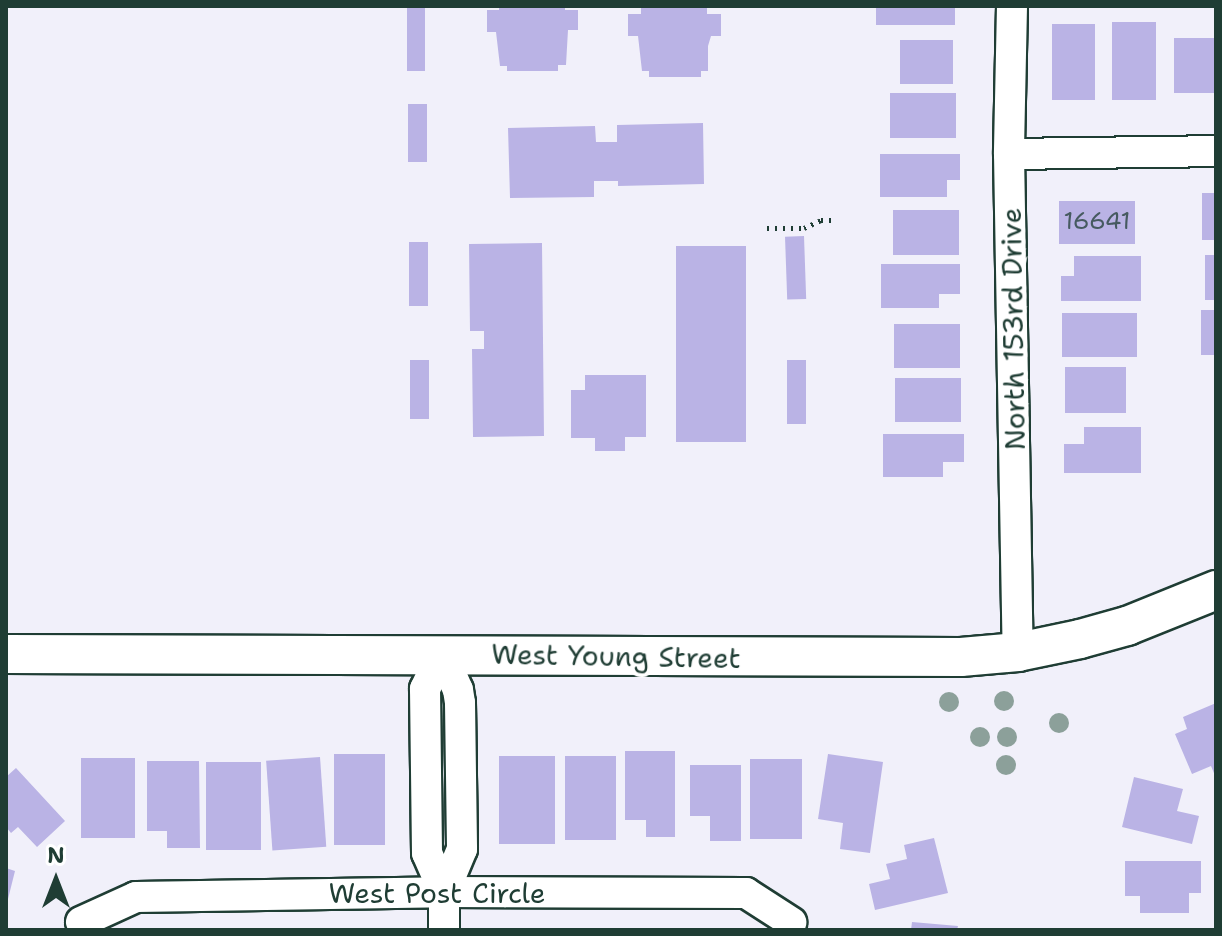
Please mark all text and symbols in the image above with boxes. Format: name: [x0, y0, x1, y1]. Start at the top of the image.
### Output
street label: North 153rd Drive: [994, 207, 1032, 451]
house number: 16641: [1064, 208, 1130, 236]
street label: West Young Street: [491, 637, 741, 675]
north arrow: [16, 840, 96, 920]
text: N: [47, 841, 65, 870]
street label: West Post Circle: [328, 876, 546, 910]

